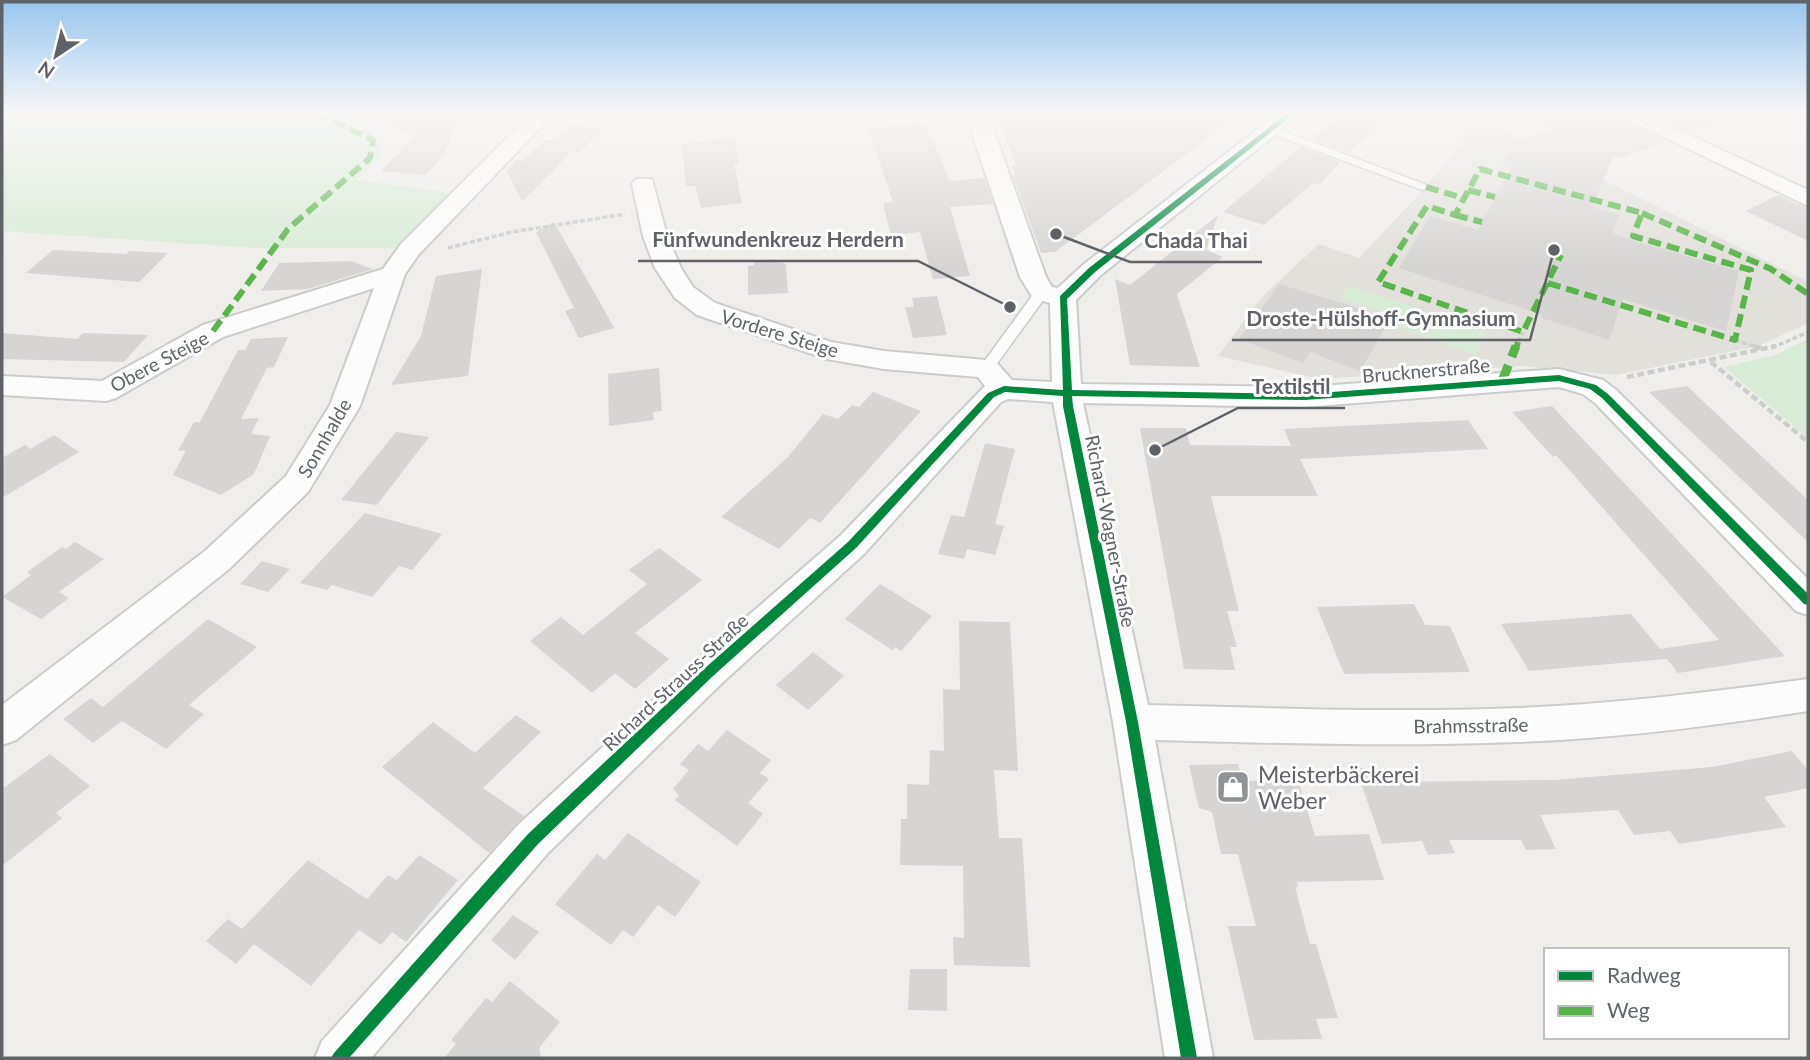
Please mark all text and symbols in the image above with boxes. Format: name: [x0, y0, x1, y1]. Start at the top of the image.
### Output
north arrow: [21, 21, 91, 91]
text: N: [33, 57, 59, 84]
callout: Fünfwundenkreuz Herdern: [638, 219, 918, 261]
callout: Chada Thai: [1130, 220, 1262, 262]
text: Fünfwundenkreuz Herdern: [652, 226, 904, 251]
text: Chada Thai: [1144, 227, 1248, 252]
callout: Droste-Hülshoff-Gymnasium: [1232, 298, 1530, 340]
street label: Vordere Steige: [718, 304, 842, 362]
text: Droste-Hülshoff-Gymnasium: [1246, 305, 1516, 330]
street label: Obere Steige: [106, 325, 212, 397]
street label: Brucknerstraße: [1361, 353, 1491, 387]
callout: Textilstil: [1238, 366, 1345, 408]
text: Textilstil: [1252, 373, 1330, 398]
street label: Sonnhalde: [292, 394, 356, 482]
street label: Richard-Wagner-Straße: [1081, 433, 1141, 629]
street label: Richard-Strauss-Straße: [597, 609, 753, 755]
street label: Brahmsstraße: [1413, 712, 1529, 738]
place label: Meisterbäckerei Weber: [1258, 760, 1419, 814]
shop icon: Meisterbäckerei Weber: [1214, 768, 1252, 806]
legend: [1544, 948, 1789, 1039]
text: Radweg: [1607, 962, 1681, 987]
text: Weg: [1607, 997, 1650, 1022]

